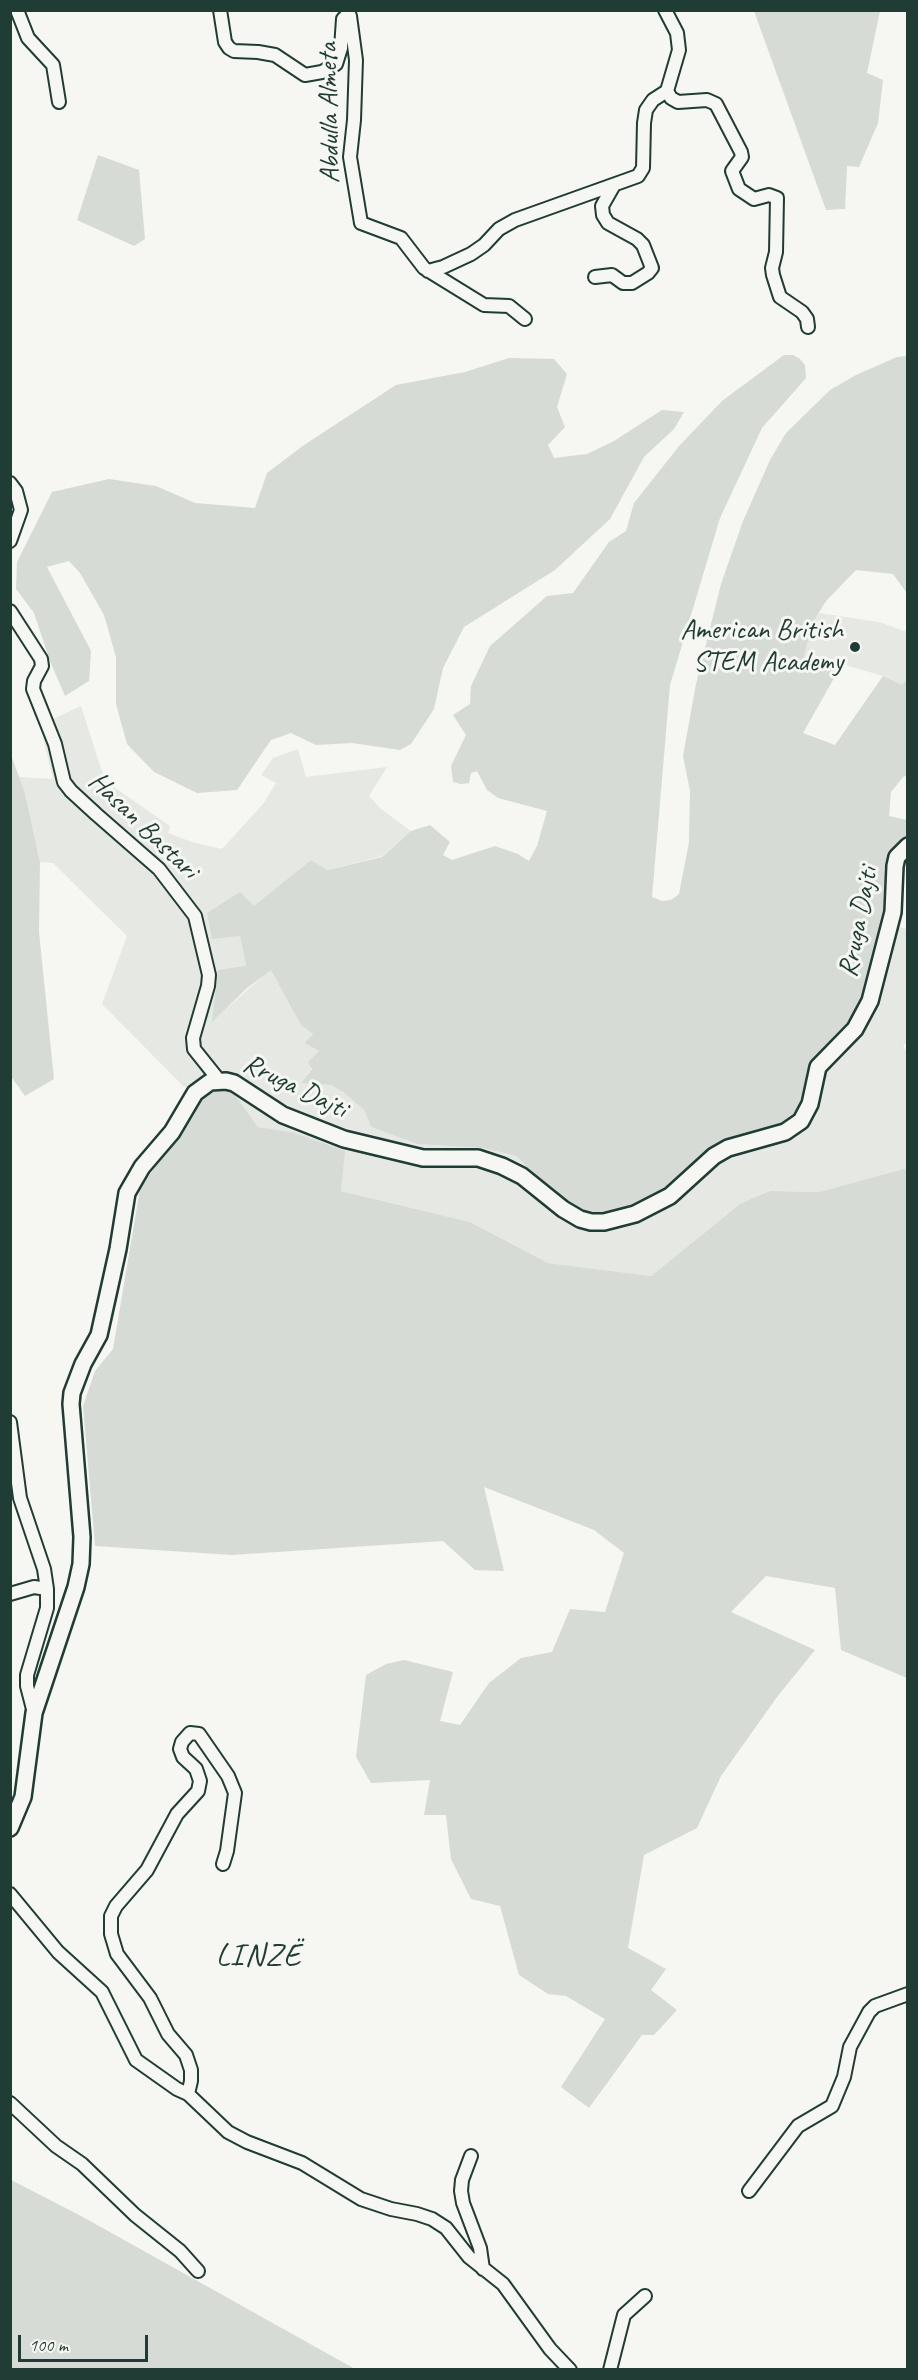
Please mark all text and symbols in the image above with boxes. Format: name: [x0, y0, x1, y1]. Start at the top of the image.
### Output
street label: Abdulla Almeta: [312, 42, 348, 184]
place label: American British STEM Academy: [680, 614, 843, 680]
marker: American British STEM Academy: [848, 640, 862, 654]
street label: Hasan Bastari: [81, 765, 205, 887]
street label: Rruga Dajti: [832, 864, 886, 980]
street label: Rruga Dajti: [237, 1047, 353, 1127]
district label: LINZË: [216, 1938, 302, 1976]
scale bar: [21, 2323, 152, 2361]
text: 100 m: [29, 2334, 68, 2356]

